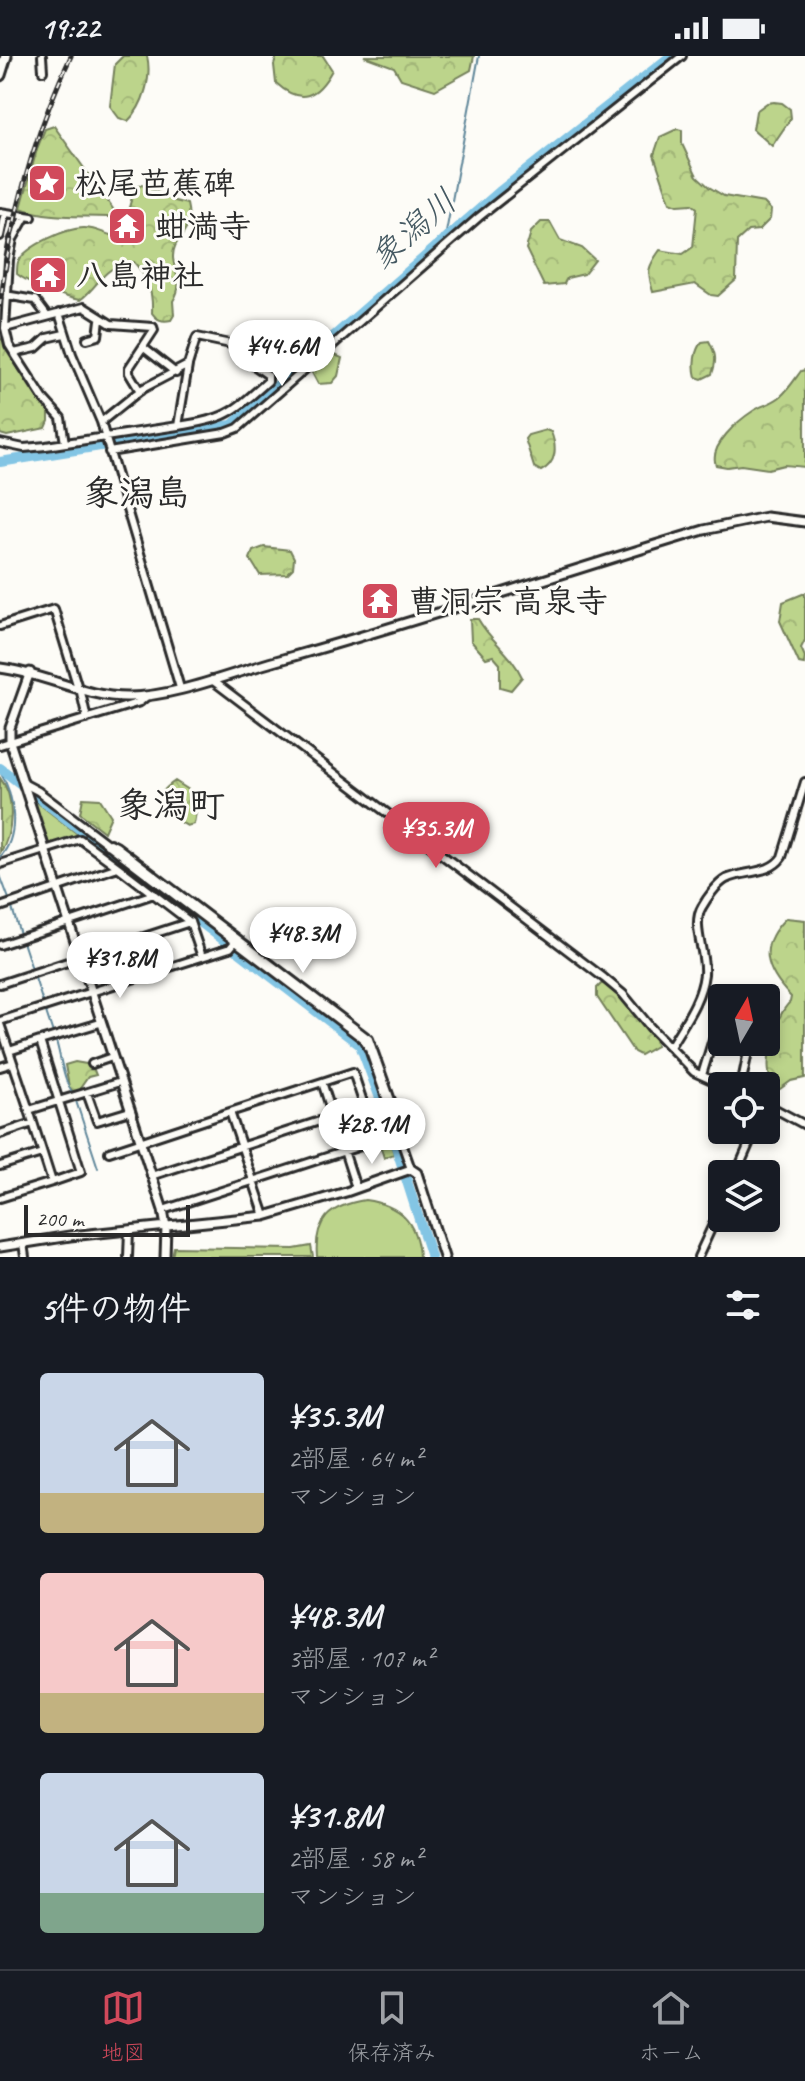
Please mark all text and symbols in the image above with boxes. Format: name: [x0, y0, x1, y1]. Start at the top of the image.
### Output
text: 19:22: [40, 9, 100, 47]
place icon: 松尾芭蕉碑: [26, 162, 68, 204]
place label: 松尾芭蕉碑: [75, 163, 235, 204]
water label: 象潟川: [360, 179, 466, 279]
temple icon: 蚶満寺: [106, 205, 148, 247]
place label: 蚶満寺: [155, 206, 251, 247]
temple icon: 八島神社: [27, 254, 69, 296]
place label: 八島神社: [76, 255, 204, 296]
pin: ¥44.6M: [217, 320, 347, 388]
text: ¥44.6M: [246, 329, 318, 362]
district label: 象潟島: [83, 470, 191, 516]
temple icon: 曹洞宗 高泉寺: [359, 580, 401, 622]
place label: 曹洞宗 高泉寺: [408, 581, 608, 622]
district label: 象潟町: [117, 782, 225, 828]
pin: ¥35.3M: [371, 802, 501, 870]
text: ¥35.3M: [401, 811, 471, 844]
pin: ¥48.3M: [238, 907, 368, 975]
text: ¥48.3M: [268, 916, 338, 949]
pin: ¥31.8M: [55, 932, 185, 1000]
text: ¥31.8M: [85, 941, 155, 974]
north arrow: [708, 984, 780, 1056]
map controls: [708, 984, 780, 1232]
button: locate: [708, 1072, 780, 1144]
pin: ¥28.1M: [307, 1098, 437, 1166]
text: ¥28.1M: [337, 1107, 407, 1140]
button: layers: [708, 1160, 780, 1232]
scale bar: [24, 1201, 190, 1237]
text: 200 m: [36, 1205, 83, 1233]
icon: filters: [721, 1283, 765, 1327]
text: 5件の物件: [40, 1287, 191, 1330]
text: ¥35.3M: [288, 1394, 380, 1437]
icon: home: [104, 1405, 200, 1501]
text: 2部屋 · 64 m²: [288, 1442, 422, 1475]
text: マンション: [288, 1480, 417, 1513]
text: ¥48.3M: [288, 1594, 381, 1637]
icon: home: [104, 1605, 200, 1701]
text: 3部屋 · 107 m²: [288, 1642, 433, 1675]
text: マンション: [288, 1680, 417, 1713]
text: ¥31.8M: [288, 1794, 381, 1837]
icon: home: [104, 1805, 200, 1901]
text: 2部屋 · 58 m²: [288, 1842, 422, 1875]
text: マンション: [288, 1880, 417, 1913]
tab: 地図: [101, 1986, 145, 2067]
tab: 保存済み: [348, 1986, 436, 2067]
tab: ホーム: [639, 1986, 704, 2067]

